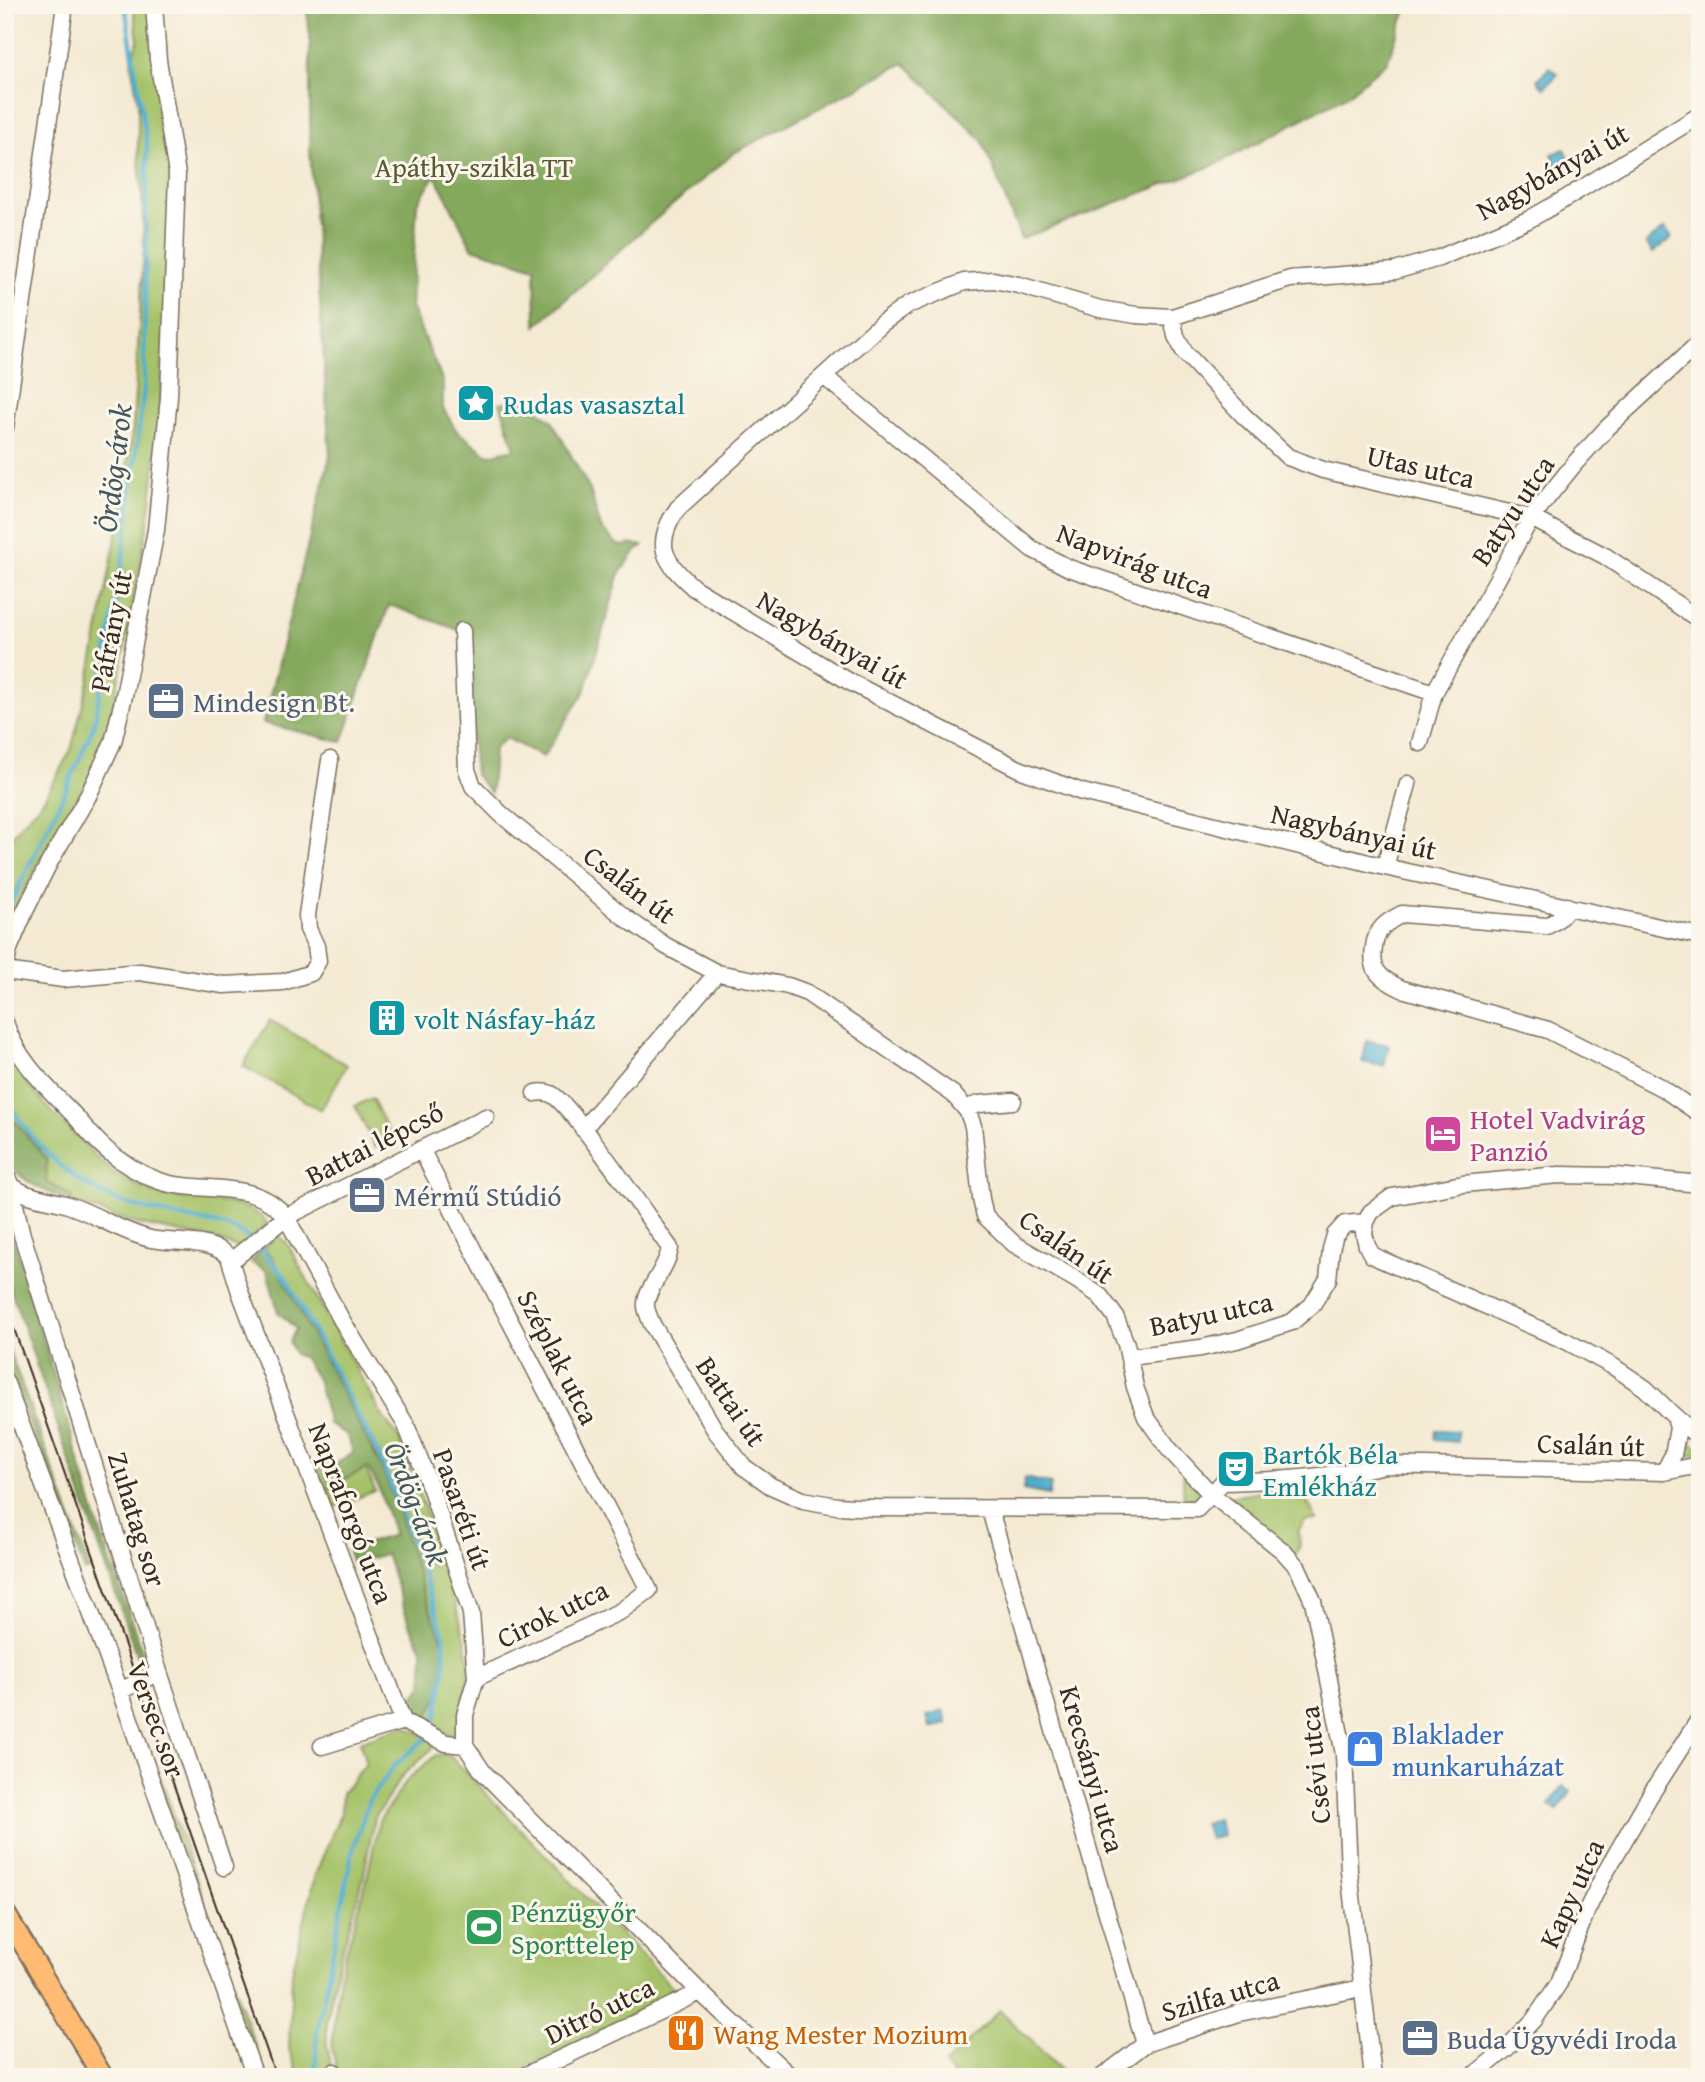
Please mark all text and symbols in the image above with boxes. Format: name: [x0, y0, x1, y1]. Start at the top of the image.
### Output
street label: Nagybányai út: [1468, 112, 1636, 230]
park label: Apáthy-szikla TT: [375, 146, 574, 187]
place icon: Rudas vasasztal: [455, 382, 497, 424]
place label: Rudas vasasztal: [503, 383, 685, 424]
water label: Ördög-árok: [83, 401, 143, 535]
street label: Utas utca: [1363, 434, 1480, 498]
street label: Batyu utca: [1460, 446, 1564, 573]
street label: Napvirág utca: [1051, 511, 1220, 609]
street label: Páfrány út: [78, 567, 142, 695]
street label: Nagybányai út: [750, 579, 916, 699]
office icon: Mindesign Bt.: [145, 680, 187, 722]
place label: Mindesign Bt.: [193, 681, 355, 722]
street label: Nagybányai út: [1267, 792, 1441, 870]
street label: Csalán út: [575, 835, 685, 933]
building icon: volt Násfay-ház: [366, 997, 408, 1039]
place label: volt Násfay-ház: [414, 998, 595, 1039]
street label: Battai lépcső: [298, 1091, 450, 1195]
place label: Hotel Vadvirág Panzió: [1470, 1098, 1645, 1171]
hotel icon: Hotel Vadvirág Panzió: [1422, 1113, 1464, 1155]
office icon: Mérmű Stúdió: [346, 1174, 388, 1216]
place label: Mérmű Stúdió: [394, 1175, 562, 1216]
street label: Csalán út: [1011, 1198, 1123, 1294]
street label: Batyu utca: [1146, 1280, 1277, 1346]
street label: Széplak utca: [508, 1282, 611, 1432]
street label: Battai út: [687, 1348, 777, 1454]
street label: Napraforgó utca: [299, 1416, 406, 1610]
street label: Csalán út: [1537, 1422, 1646, 1466]
place label: Bartók Béla Emlékház: [1263, 1433, 1399, 1506]
water label: Ördög-árok: [373, 1435, 461, 1571]
street label: Pasaréti út: [423, 1443, 503, 1575]
street label: Zuhatag sor: [98, 1446, 178, 1592]
theatre icon: Bartók Béla Emlékház: [1215, 1448, 1257, 1490]
street label: Cirok utca: [489, 1568, 615, 1658]
street label: Versec sor: [117, 1655, 197, 1783]
street label: Krecsányi utca: [1050, 1681, 1137, 1858]
street label: Csévi utca: [1287, 1703, 1341, 1826]
place label: Blaklader munkaruházat: [1392, 1713, 1564, 1786]
shop icon: Blaklader munkaruházat: [1344, 1728, 1386, 1770]
street label: Kapy utca: [1528, 1831, 1614, 1954]
place label: Pénzügyőr Sporttelep: [511, 1891, 636, 1964]
sports icon: Pénzügyőr Sporttelep: [463, 1906, 505, 1948]
street label: Szilfa utca: [1156, 1958, 1284, 2031]
street label: Ditró utca: [537, 1966, 661, 2054]
restaurant icon: Wang Mester Mozium: [665, 2012, 707, 2054]
place label: Wang Mester Mozium: [713, 2013, 968, 2054]
office icon: Buda Ügyvédi Iroda: [1399, 2017, 1441, 2059]
place label: Buda Ügyvédi Iroda: [1447, 2018, 1678, 2059]

